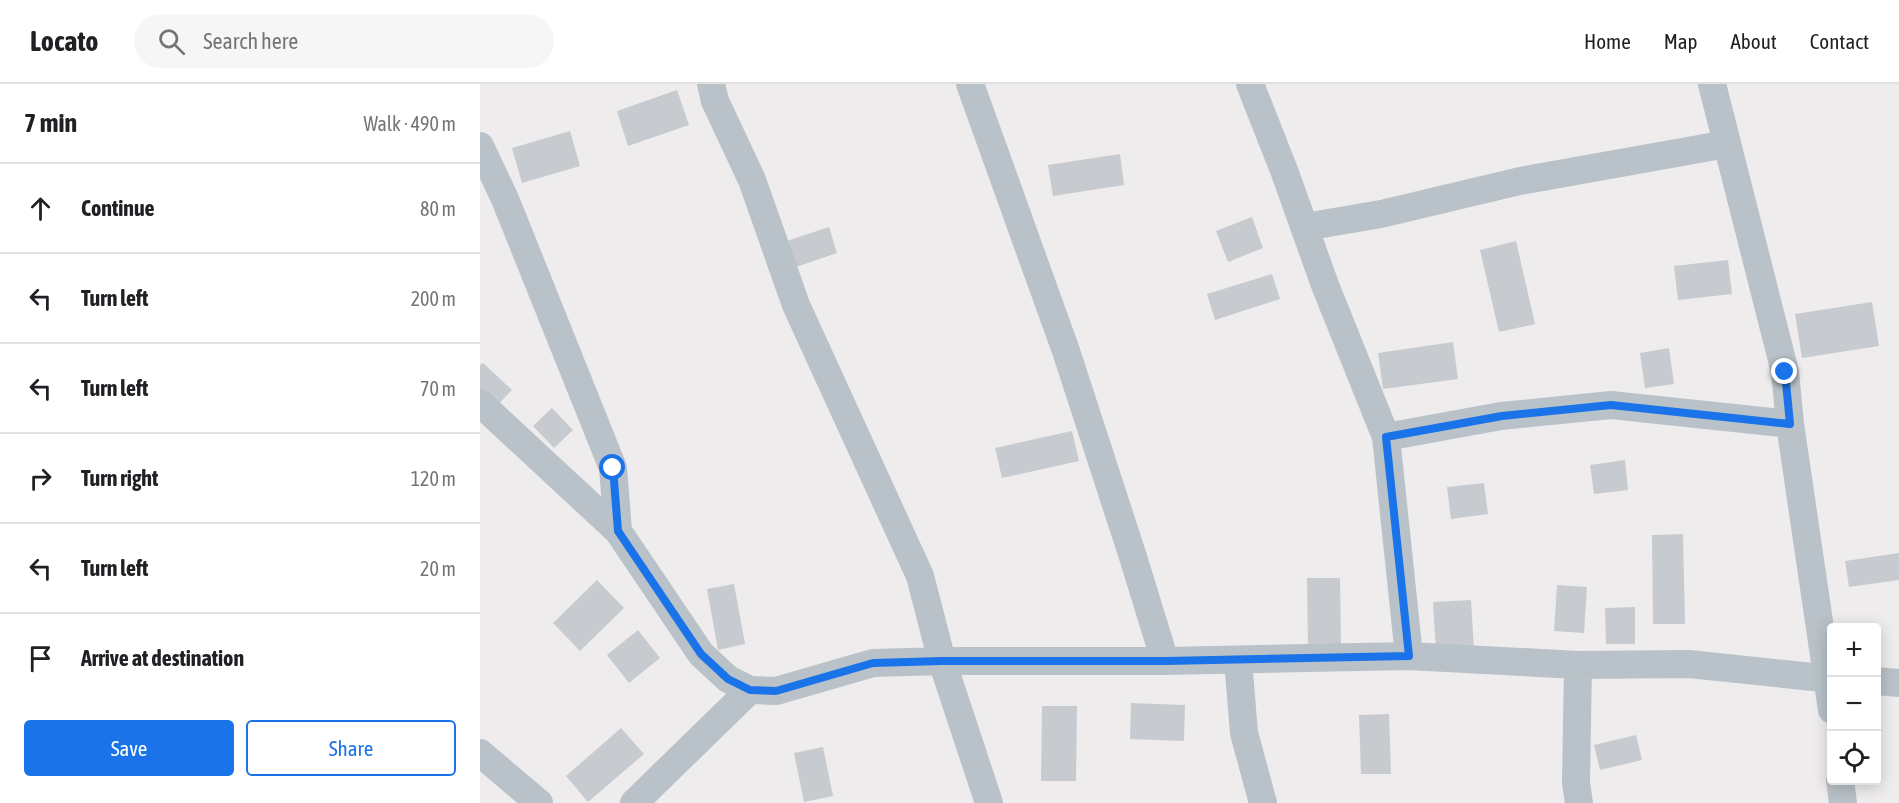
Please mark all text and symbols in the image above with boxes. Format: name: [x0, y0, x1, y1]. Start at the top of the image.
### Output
search box: [134, 14, 554, 68]
text: Locato: [30, 25, 98, 57]
icon: search: [155, 25, 188, 58]
text: Search here: [203, 28, 298, 54]
text: Home: [1584, 29, 1631, 53]
text: Map: [1664, 29, 1698, 53]
text: About: [1731, 29, 1777, 53]
text: Contact: [1810, 29, 1869, 53]
text: 7 min: [24, 108, 77, 138]
text: Walk · 490 m: [364, 112, 456, 135]
icon: ahead: [24, 192, 57, 225]
text: Continue: [81, 195, 155, 221]
text: 80 m: [420, 197, 456, 220]
icon: left: [24, 282, 57, 315]
text: Turn left: [81, 285, 148, 311]
text: 200 m: [411, 287, 456, 310]
route end: [1771, 358, 1797, 384]
icon: left: [24, 372, 57, 405]
text: Turn left: [81, 375, 148, 401]
text: 70 m: [420, 377, 456, 400]
route start: [599, 454, 625, 480]
icon: right: [24, 462, 57, 495]
text: Turn right: [81, 465, 158, 491]
text: 120 m: [411, 467, 456, 490]
icon: left: [24, 552, 57, 585]
text: Turn left: [81, 555, 148, 581]
text: 20 m: [420, 557, 456, 580]
map controls: [1827, 623, 1881, 785]
button: +: [1827, 623, 1881, 677]
icon: arrive: [24, 642, 57, 675]
text: Arrive at destination: [81, 645, 244, 671]
button: −: [1827, 677, 1881, 731]
button: Save: [24, 720, 234, 776]
button: Share: [246, 720, 456, 776]
button: locate: [1827, 731, 1881, 785]

